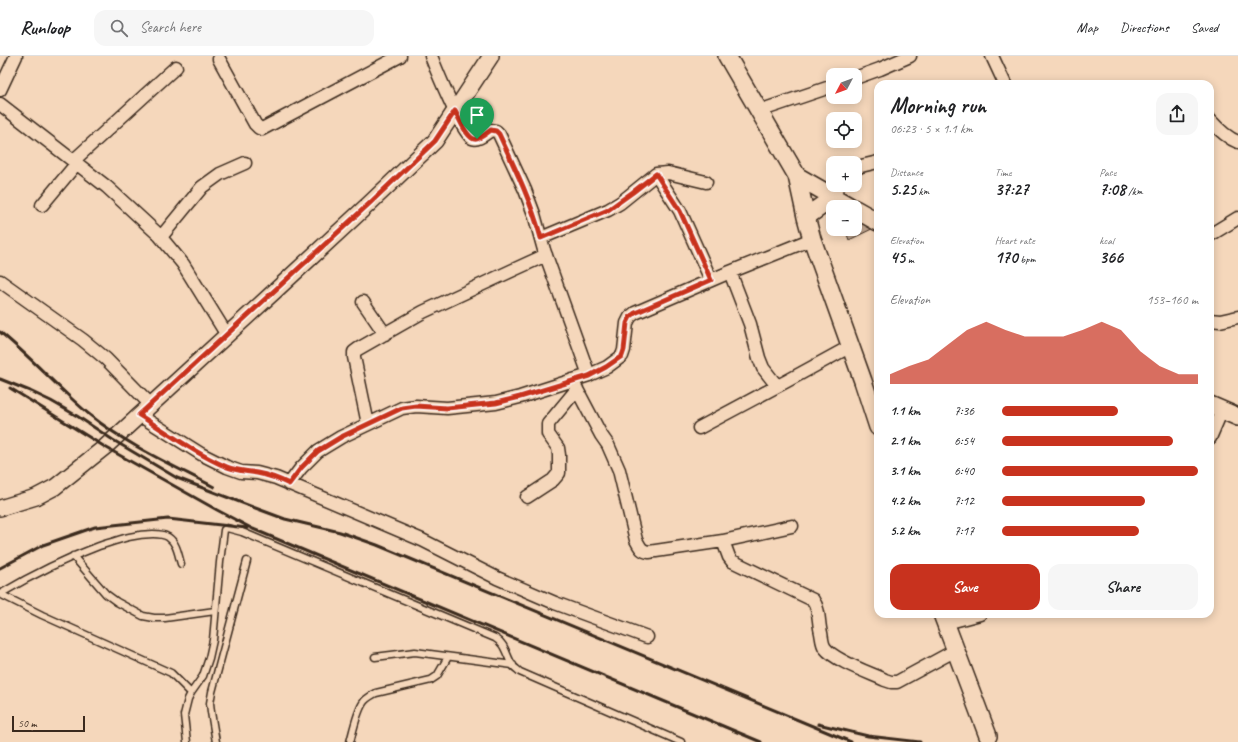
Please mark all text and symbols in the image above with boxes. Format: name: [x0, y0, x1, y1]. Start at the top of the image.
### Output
search box: [94, 10, 374, 46]
text: Runloop: [20, 16, 70, 40]
icon: search: [108, 17, 130, 39]
text: Search here: [140, 18, 201, 37]
text: Map: [1077, 19, 1098, 36]
text: Directions: [1120, 19, 1169, 36]
text: Saved: [1191, 19, 1218, 36]
north arrow: [826, 68, 862, 104]
map controls: [826, 68, 862, 236]
text: Morning run: [890, 92, 986, 120]
button: share: [1156, 93, 1198, 135]
pin: [460, 98, 494, 139]
icon: arrive: [466, 104, 488, 126]
button: locate: [826, 112, 862, 148]
text: 06:23 · 5 × 1.1 km: [890, 121, 973, 137]
button: +: [826, 156, 862, 192]
text: Distance: [890, 165, 923, 179]
text: Time: [995, 165, 1012, 179]
text: Pace: [1099, 165, 1116, 179]
text: 5.25: [890, 179, 916, 200]
text: 37:27: [995, 179, 1029, 200]
text: 7:08: [1099, 179, 1126, 200]
text: km: [916, 184, 929, 198]
text: /km: [1126, 184, 1143, 198]
button: −: [826, 200, 862, 236]
text: Elevation: [890, 233, 924, 247]
text: Heart rate: [995, 233, 1035, 247]
text: kcal: [1099, 233, 1114, 247]
text: 45: [890, 247, 905, 268]
text: 170: [995, 247, 1018, 268]
text: 366: [1099, 247, 1123, 268]
text: m: [905, 252, 914, 266]
text: bpm: [1018, 252, 1035, 266]
text: Elevation: [890, 292, 930, 308]
text: 153–160 m: [1147, 292, 1198, 308]
text: 1.1 km: [890, 403, 920, 419]
text: 7:36: [954, 403, 974, 419]
text: 2.1 km: [890, 433, 920, 449]
text: 6:54: [954, 433, 974, 449]
text: 3.1 km: [890, 463, 920, 479]
text: 6:40: [954, 463, 974, 479]
text: 4.2 km: [890, 493, 920, 509]
text: 7:12: [954, 493, 974, 509]
text: 5.2 km: [890, 523, 920, 539]
text: 7:17: [954, 523, 974, 539]
button: Save: [890, 564, 1040, 610]
button: Share: [1048, 564, 1198, 610]
scale bar: [12, 714, 85, 733]
text: 50 m: [18, 716, 37, 730]

